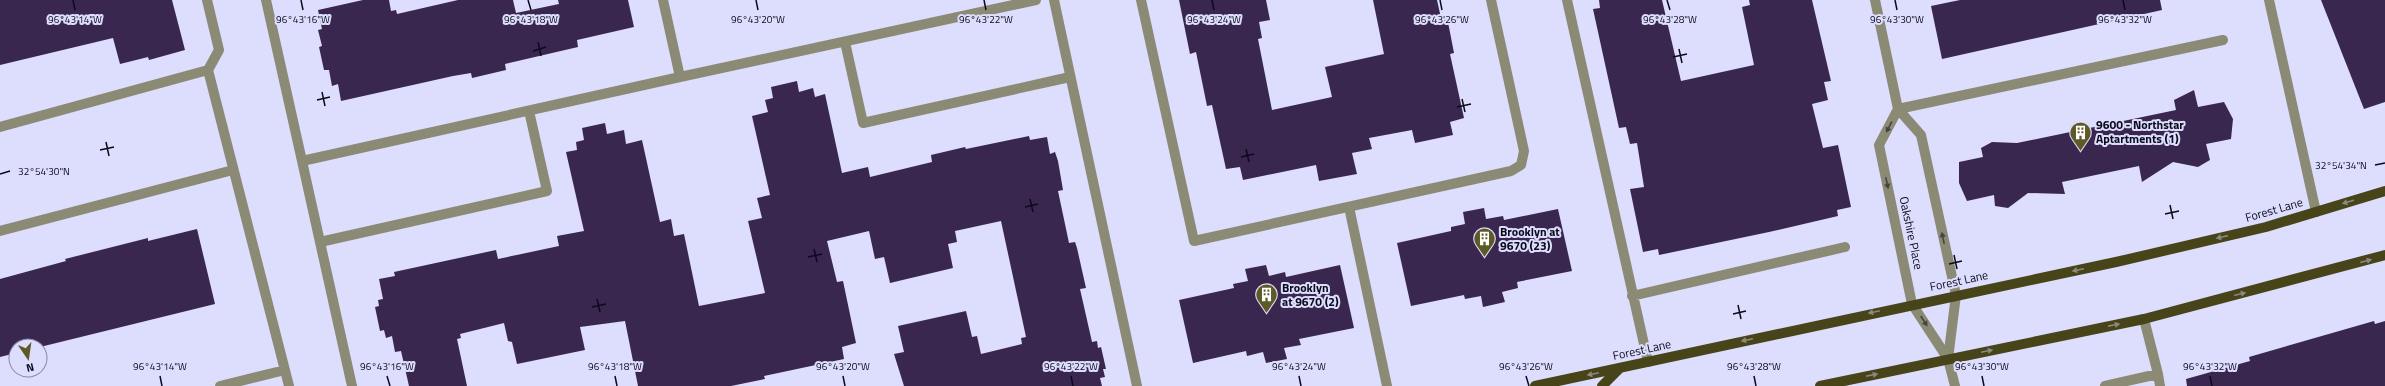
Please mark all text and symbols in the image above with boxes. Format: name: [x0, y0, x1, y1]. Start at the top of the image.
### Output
text: 96°43'14"W: [48, 12, 102, 27]
text: 96°43'16"W: [276, 12, 330, 27]
text: 96°43'18"W: [504, 12, 558, 27]
text: 96°43'20"W: [731, 12, 785, 27]
text: 96°43'22"W: [959, 12, 1013, 27]
text: 96°43'24"W: [1187, 12, 1241, 27]
text: 96°43'26"W: [1415, 12, 1469, 27]
text: 96°43'28"W: [1643, 12, 1697, 27]
text: 96°43'30"W: [1870, 12, 1924, 27]
text: 96°43'32"W: [2098, 12, 2152, 27]
place label: 9600 - Northstar Aptartments (1): [2096, 115, 2184, 148]
building icon: 9600 - Northstar Aptartments (1): [2067, 119, 2093, 152]
one-way arrow: [1885, 121, 1892, 133]
text: 32°54'34"N: [2315, 158, 2367, 173]
text: 32°54'30"N: [18, 164, 70, 179]
one-way arrow: [1884, 177, 1890, 189]
street label: Forest Lane: [2243, 192, 2305, 227]
street label: Oakshire Place: [1894, 195, 1928, 271]
one-way arrow: [2341, 199, 2353, 205]
place label: Brooklyn at 9670 (23): [1500, 222, 1560, 255]
building icon: Brooklyn at 9670 (23): [1472, 226, 1498, 259]
one-way arrow: [1940, 232, 1946, 244]
one-way arrow: [2216, 234, 2228, 240]
one-way arrow: [2360, 258, 2372, 264]
street label: Forest Lane: [1928, 265, 1990, 296]
one-way arrow: [2072, 267, 2084, 273]
place label: Brooklyn at 9670 (2): [1282, 278, 1339, 311]
building icon: Brooklyn at 9670 (2): [1254, 282, 1280, 315]
one-way arrow: [2234, 291, 2247, 297]
one-way arrow: [1868, 310, 1880, 316]
one-way arrow: [1920, 315, 1927, 327]
one-way arrow: [2108, 322, 2120, 328]
street label: Forest Lane: [1611, 334, 1673, 365]
north arrow: [8, 338, 48, 378]
one-way arrow: [1741, 338, 1753, 344]
one-way arrow: [1980, 348, 1993, 354]
text: N: [25, 359, 36, 376]
text: 96°43'14"W: [133, 359, 187, 374]
text: 96°43'16"W: [360, 359, 414, 374]
text: 96°43'18"W: [588, 359, 642, 374]
text: 96°43'20"W: [816, 359, 870, 374]
text: 96°43'22"W: [1044, 359, 1098, 374]
text: 96°43'24"W: [1272, 359, 1326, 374]
text: 96°43'26"W: [1499, 359, 1553, 374]
text: 96°43'28"W: [1727, 359, 1781, 374]
text: 96°43'30"W: [1955, 359, 2009, 374]
text: 96°43'32"W: [2183, 359, 2237, 374]
one-way arrow: [1587, 371, 1599, 377]
one-way arrow: [1866, 372, 1878, 378]

